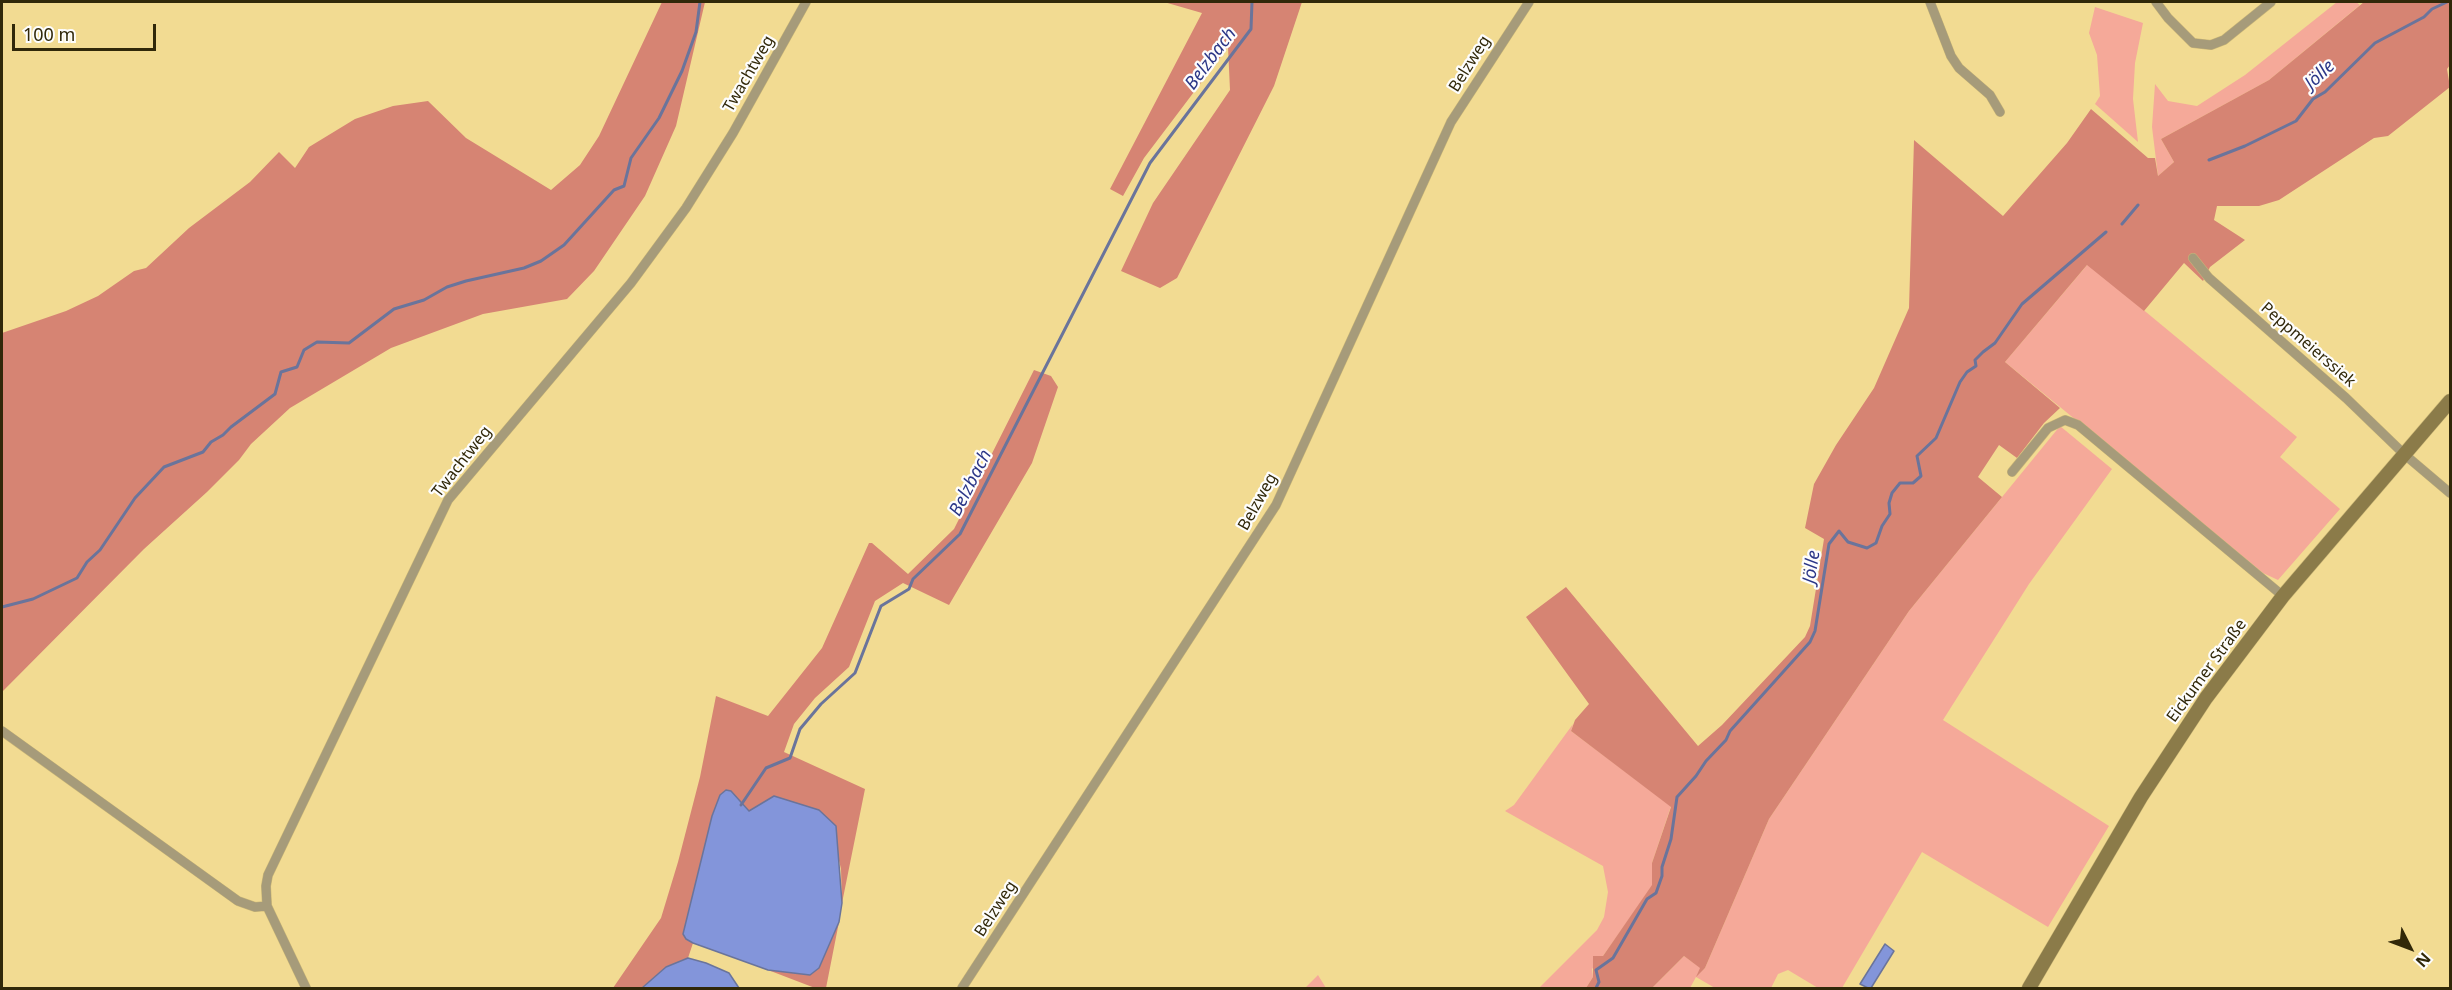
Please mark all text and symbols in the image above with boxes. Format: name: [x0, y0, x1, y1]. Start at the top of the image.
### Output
scale bar: [15, 12, 159, 50]
text: 100 m: [23, 22, 75, 46]
water label: Belzbach: [1181, 24, 1241, 94]
street label: Twachtweg: [719, 32, 779, 116]
street label: Belzweg: [1445, 32, 1495, 96]
water label: Jölle: [2300, 56, 2340, 94]
street label: Peppmeierssiek: [2257, 299, 2359, 391]
street label: Twachtweg: [428, 423, 496, 501]
water label: Belzbach: [945, 446, 997, 520]
street label: Belzweg: [1234, 470, 1282, 534]
water label: Jölle: [1799, 549, 1825, 585]
street label: Eickumer Straße: [2163, 616, 2251, 726]
street label: Belzweg: [971, 878, 1021, 940]
north arrow: [2380, 918, 2440, 978]
text: N: [2411, 948, 2436, 972]

